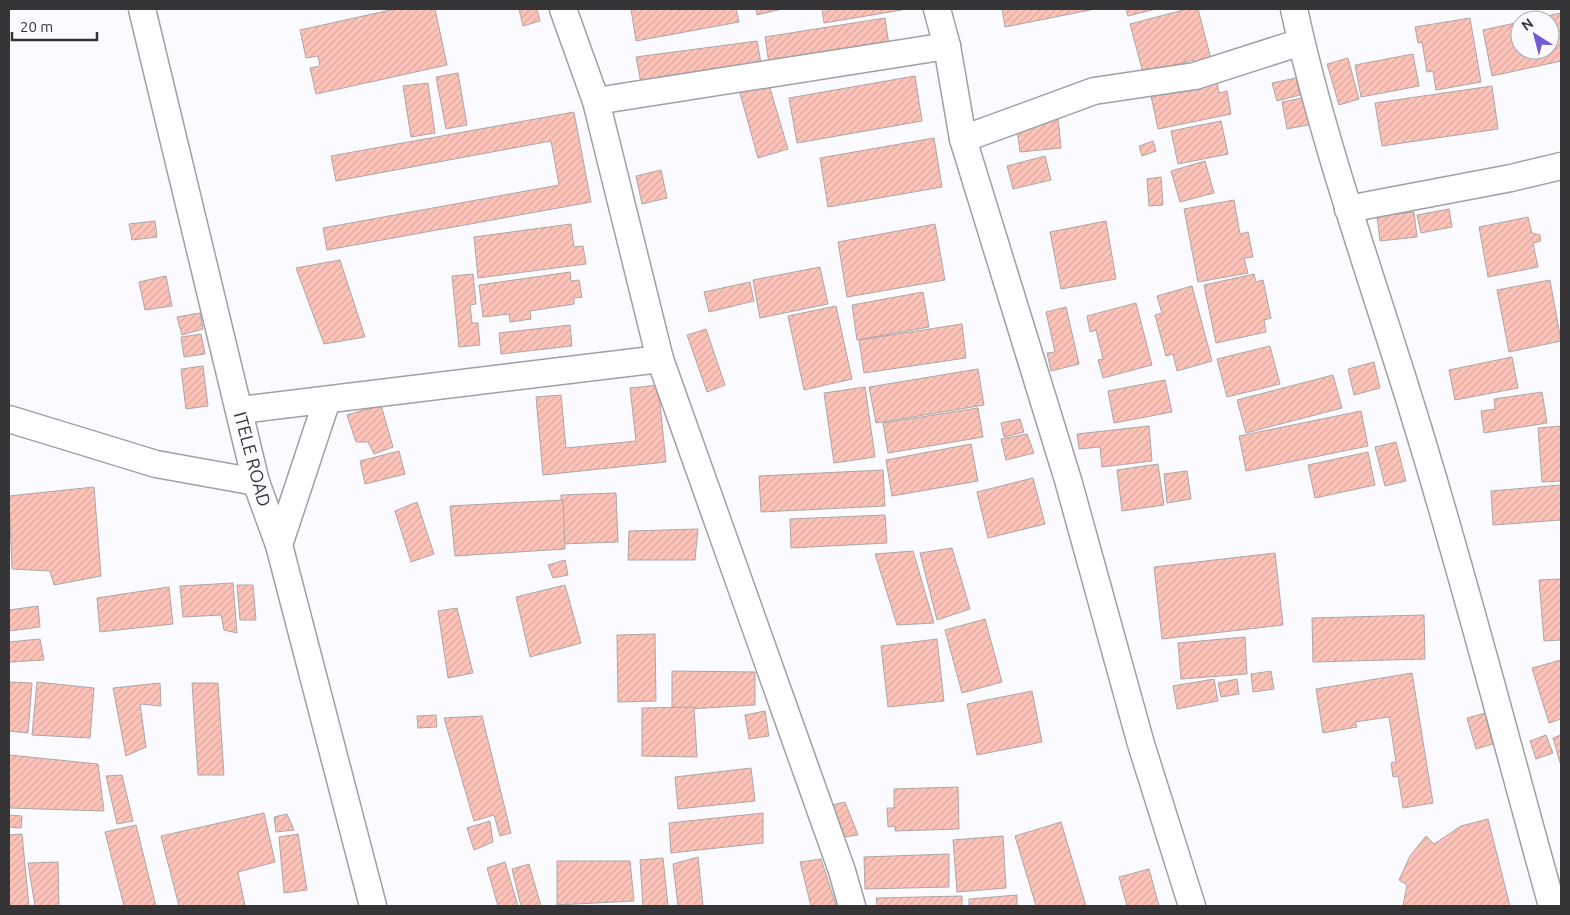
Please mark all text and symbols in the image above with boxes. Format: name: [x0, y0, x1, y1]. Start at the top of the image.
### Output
scale bar: [12, 10, 98, 42]
north arrow: [1510, 10, 1560, 60]
text: N: [1518, 15, 1536, 34]
text: 20 m: [20, 18, 53, 35]
street label: ITELE ROAD: [231, 409, 275, 509]

